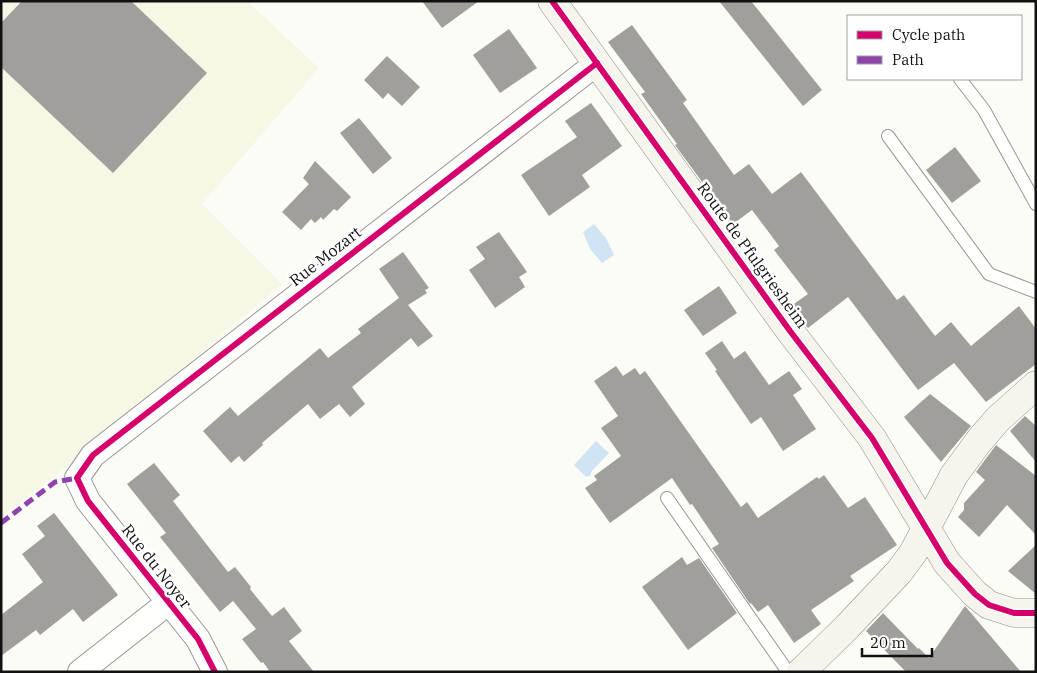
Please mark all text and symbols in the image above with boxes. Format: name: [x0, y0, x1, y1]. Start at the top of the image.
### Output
legend: [847, 15, 1022, 80]
text: Cycle path: [892, 25, 965, 44]
text: Path: [892, 50, 924, 69]
street label: Route de Pfulgriesheim: [693, 178, 813, 332]
street label: Rue Mozart: [285, 222, 365, 290]
street label: Rue du Noyer: [118, 520, 196, 612]
scale bar: [862, 626, 932, 658]
text: 20 m: [870, 633, 906, 652]

